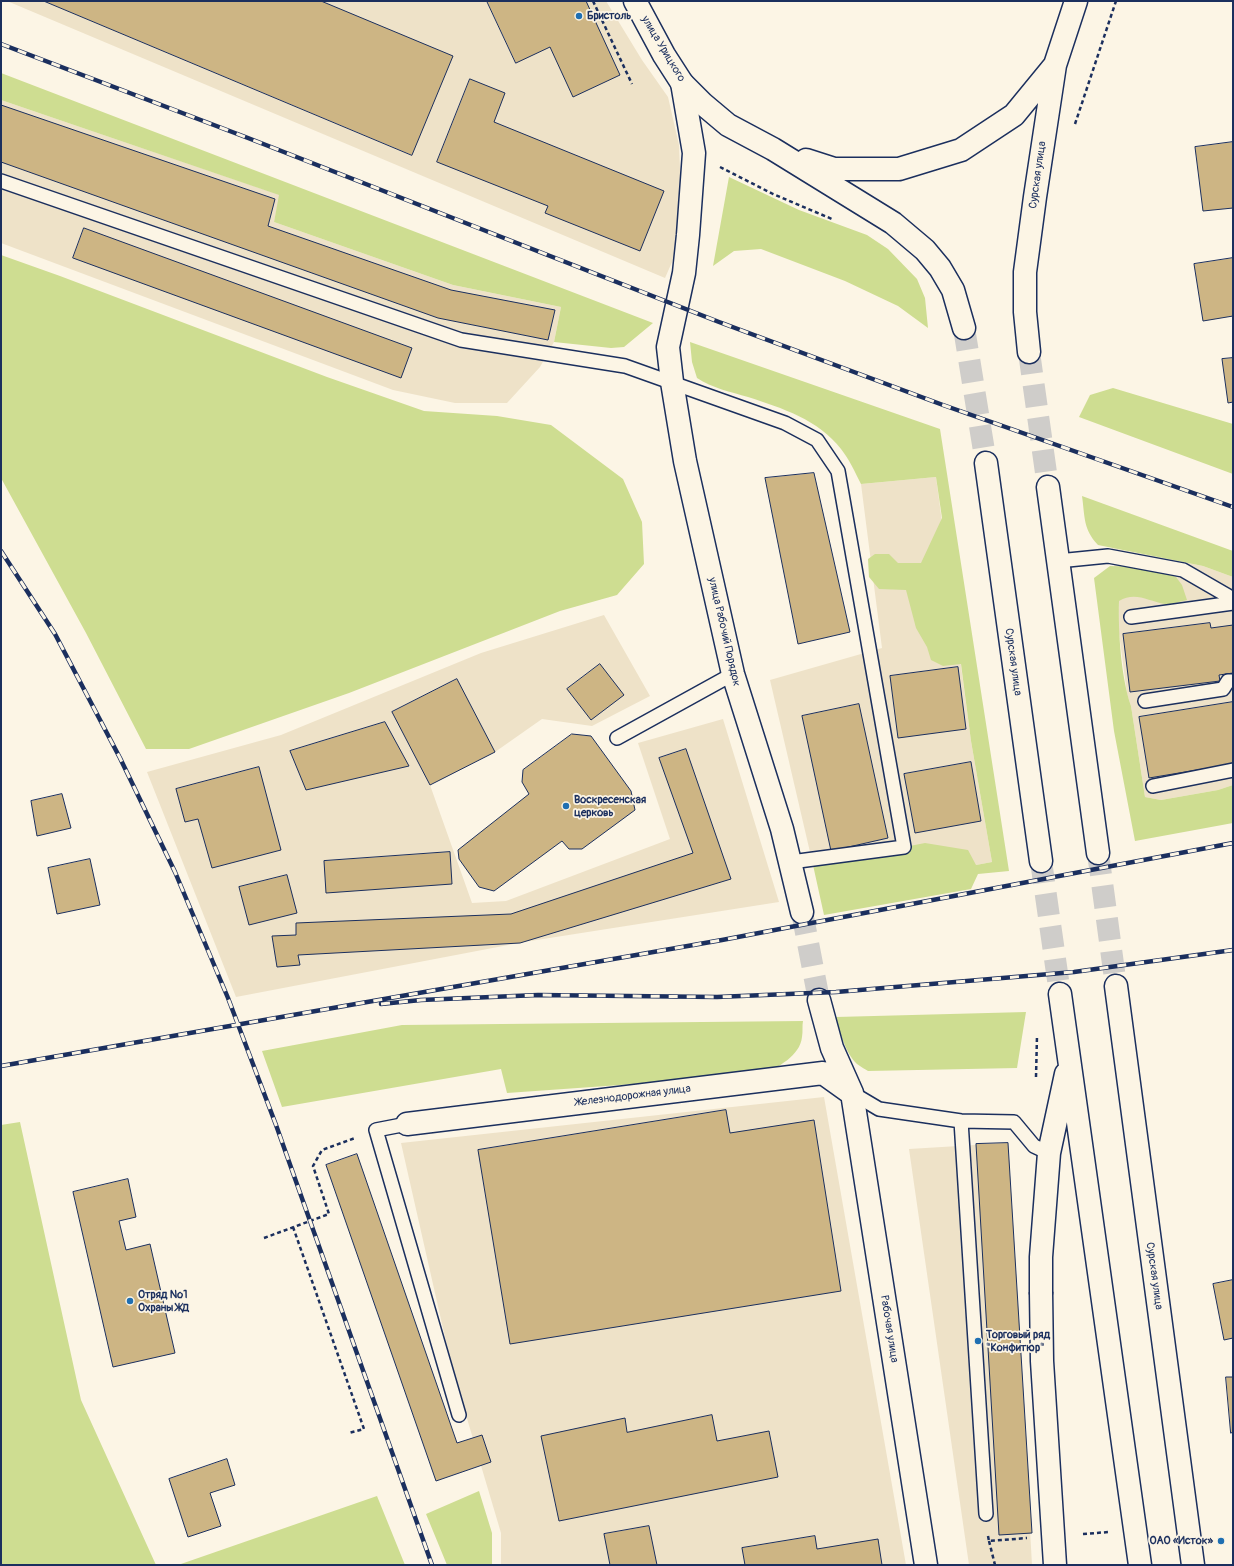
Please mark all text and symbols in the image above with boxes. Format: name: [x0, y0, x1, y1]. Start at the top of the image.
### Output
place label: Бристоль: [587, 9, 631, 23]
marker: Бристоль: [574, 11, 584, 21]
street label: улица Урицкого: [638, 14, 688, 84]
street label: Сурская улица: [1027, 140, 1049, 210]
street label: улица Рабочий Порядок: [705, 576, 743, 688]
street label: Сурская улица: [1002, 627, 1024, 697]
place label: Воскресенская церковь: [574, 793, 646, 819]
marker: Воскресенская церковь: [561, 801, 571, 811]
street label: Железнодорожная улица: [575, 1082, 691, 1110]
street label: Сурская улица: [1143, 1241, 1165, 1311]
place label: Отряд №1 Охраны ЖД: [138, 1288, 189, 1314]
street label: Рабочая улица: [877, 1294, 901, 1364]
marker: Отряд №1 Охраны ЖД: [125, 1296, 135, 1306]
place label: Торговый ряд "Конфитюр": [986, 1328, 1050, 1354]
marker: Торговый ряд "Конфитюр": [973, 1336, 983, 1346]
place label: ОАО «Исток»: [1149, 1534, 1213, 1548]
marker: ОАО «Исток»: [1216, 1536, 1226, 1546]

